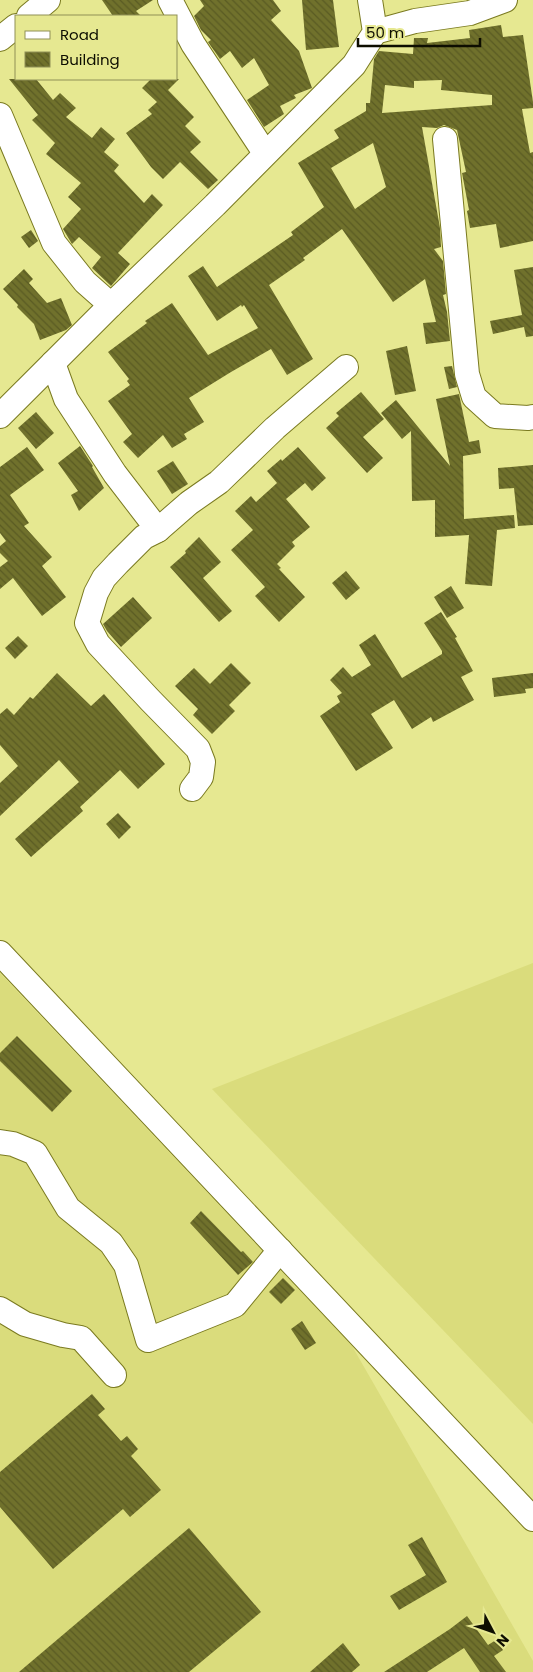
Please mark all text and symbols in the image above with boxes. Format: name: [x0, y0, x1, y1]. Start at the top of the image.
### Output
legend: [15, 15, 178, 80]
scale bar: [358, 15, 480, 47]
text: 50 m: [366, 22, 404, 43]
text: Road: [60, 24, 99, 45]
text: Building: [60, 49, 120, 70]
north arrow: [468, 1607, 518, 1657]
text: N: [492, 1630, 514, 1651]

